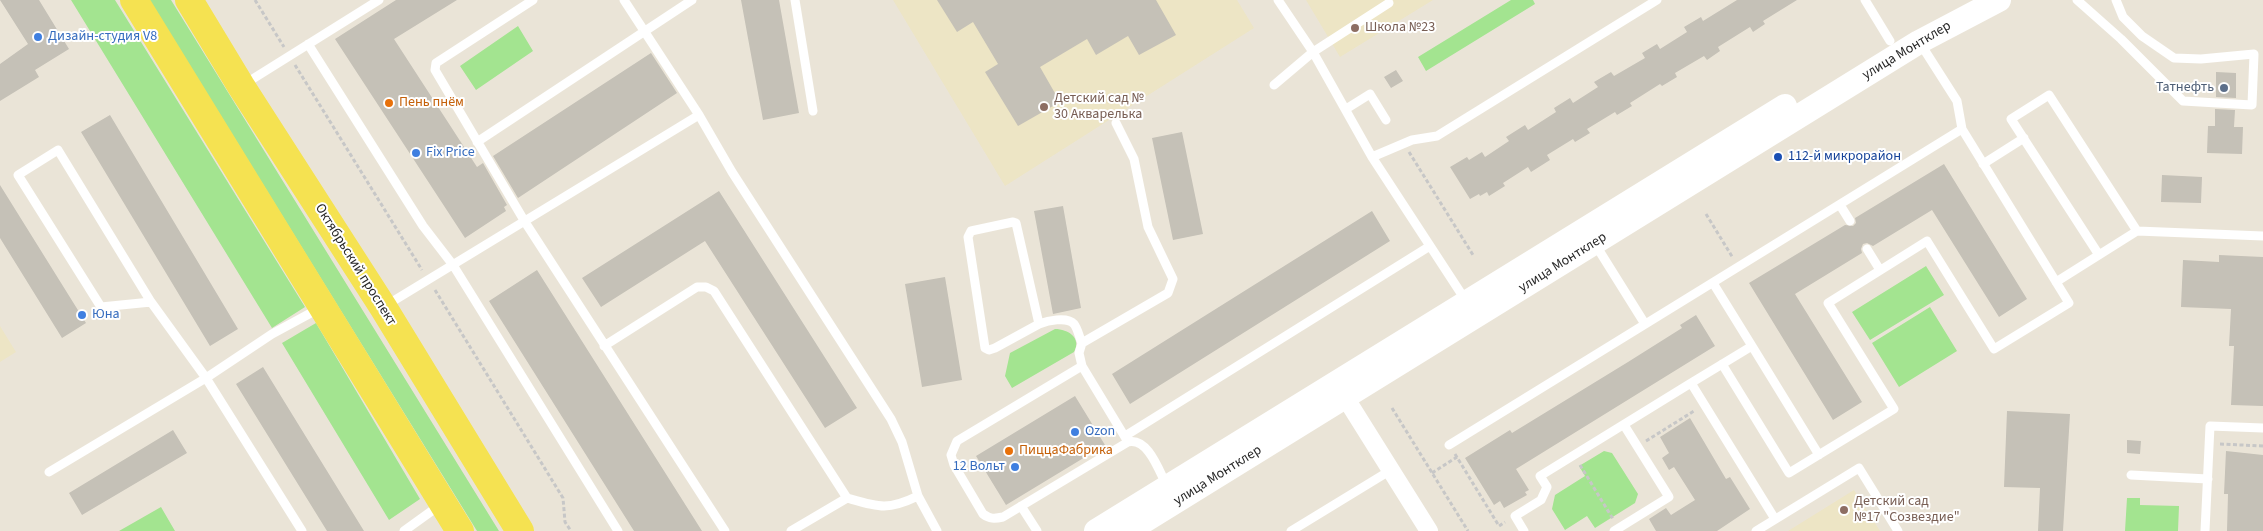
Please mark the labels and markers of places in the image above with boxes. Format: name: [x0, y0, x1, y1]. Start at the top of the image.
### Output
place label: Школа №23: [1365, 20, 1435, 36]
marker: Школа №23: [1349, 22, 1361, 34]
place label: Дизайн-студия V8: [48, 29, 157, 45]
marker: Дизайн-студия V8: [32, 31, 44, 43]
place label: Татнефть: [2156, 80, 2214, 96]
marker: Татнефть: [2218, 82, 2230, 94]
place label: Детский сад № 30 Акварелька: [1054, 91, 1144, 124]
place label: Пень пнём: [399, 95, 464, 111]
marker: Пень пнём: [383, 97, 395, 109]
marker: Детский сад № 30 Акварелька: [1038, 101, 1050, 113]
place label: Fix Price: [426, 145, 475, 161]
marker: Fix Price: [410, 147, 422, 159]
place label: 112-й микрорайон: [1788, 149, 1901, 165]
marker: 112-й микрорайон: [1772, 151, 1784, 163]
place label: Юна: [92, 307, 120, 323]
marker: Юна: [76, 309, 88, 321]
place label: Ozon: [1085, 424, 1115, 440]
marker: Ozon: [1069, 426, 1081, 438]
place label: ПиццаФабрика: [1019, 443, 1113, 459]
marker: ПиццаФабрика: [1003, 445, 1015, 457]
place label: 12 Вольт: [953, 459, 1005, 475]
marker: 12 Вольт: [1009, 461, 1021, 473]
place label: Детский сад №17 "Созвездие": [1854, 494, 1960, 526]
marker: Детский сад №17 "Созвездие": [1838, 504, 1850, 516]

